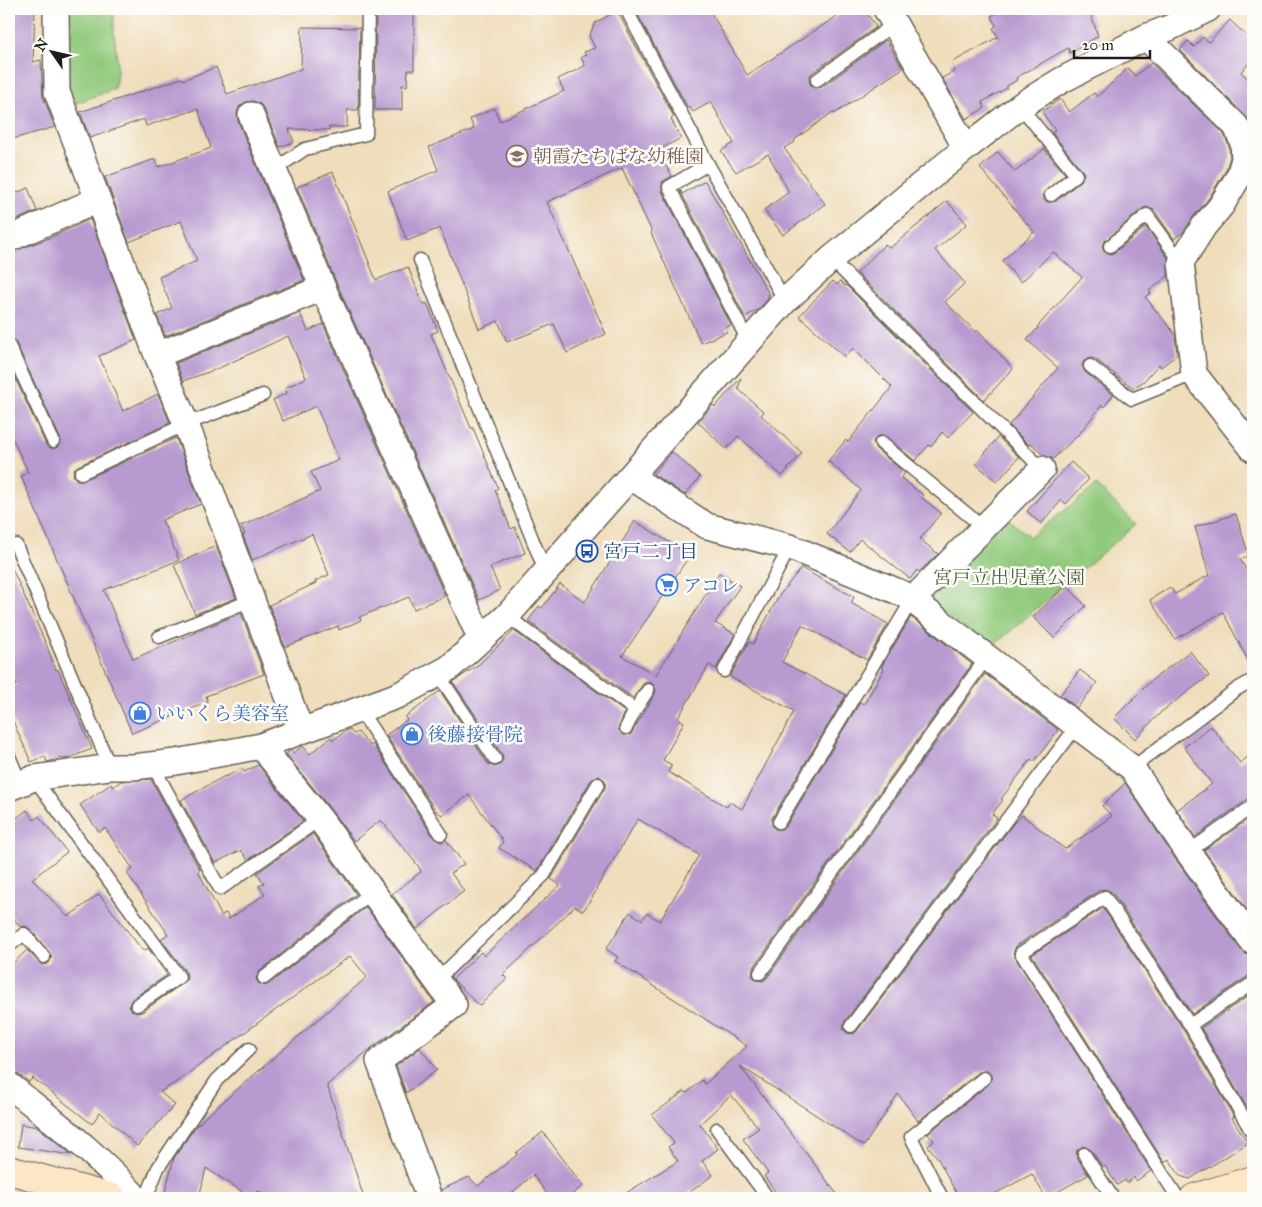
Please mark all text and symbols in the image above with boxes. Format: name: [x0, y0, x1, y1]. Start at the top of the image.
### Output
north arrow: [28, 28, 78, 78]
scale bar: [1074, 28, 1151, 60]
text: N: [31, 35, 52, 55]
text: 20 m: [1082, 36, 1114, 54]
school or university icon: 朝霞たちばな幼稚園: [505, 144, 529, 168]
place label: 朝霞たちばな幼稚園: [533, 145, 704, 168]
bus stop icon: 宮戸二丁目: [575, 539, 599, 563]
place label: 宮戸二丁目: [603, 540, 698, 563]
park label: 宮戸立出児童公園: [933, 566, 1085, 589]
supermarket icon: アコレ: [655, 573, 679, 597]
place label: アコレ: [683, 574, 739, 597]
shop icon: いいくら美容室: [128, 701, 152, 725]
place label: いいくら美容室: [156, 702, 289, 725]
shop icon: 後藤接骨院: [400, 722, 424, 746]
place label: 後藤接骨院: [428, 723, 523, 746]

